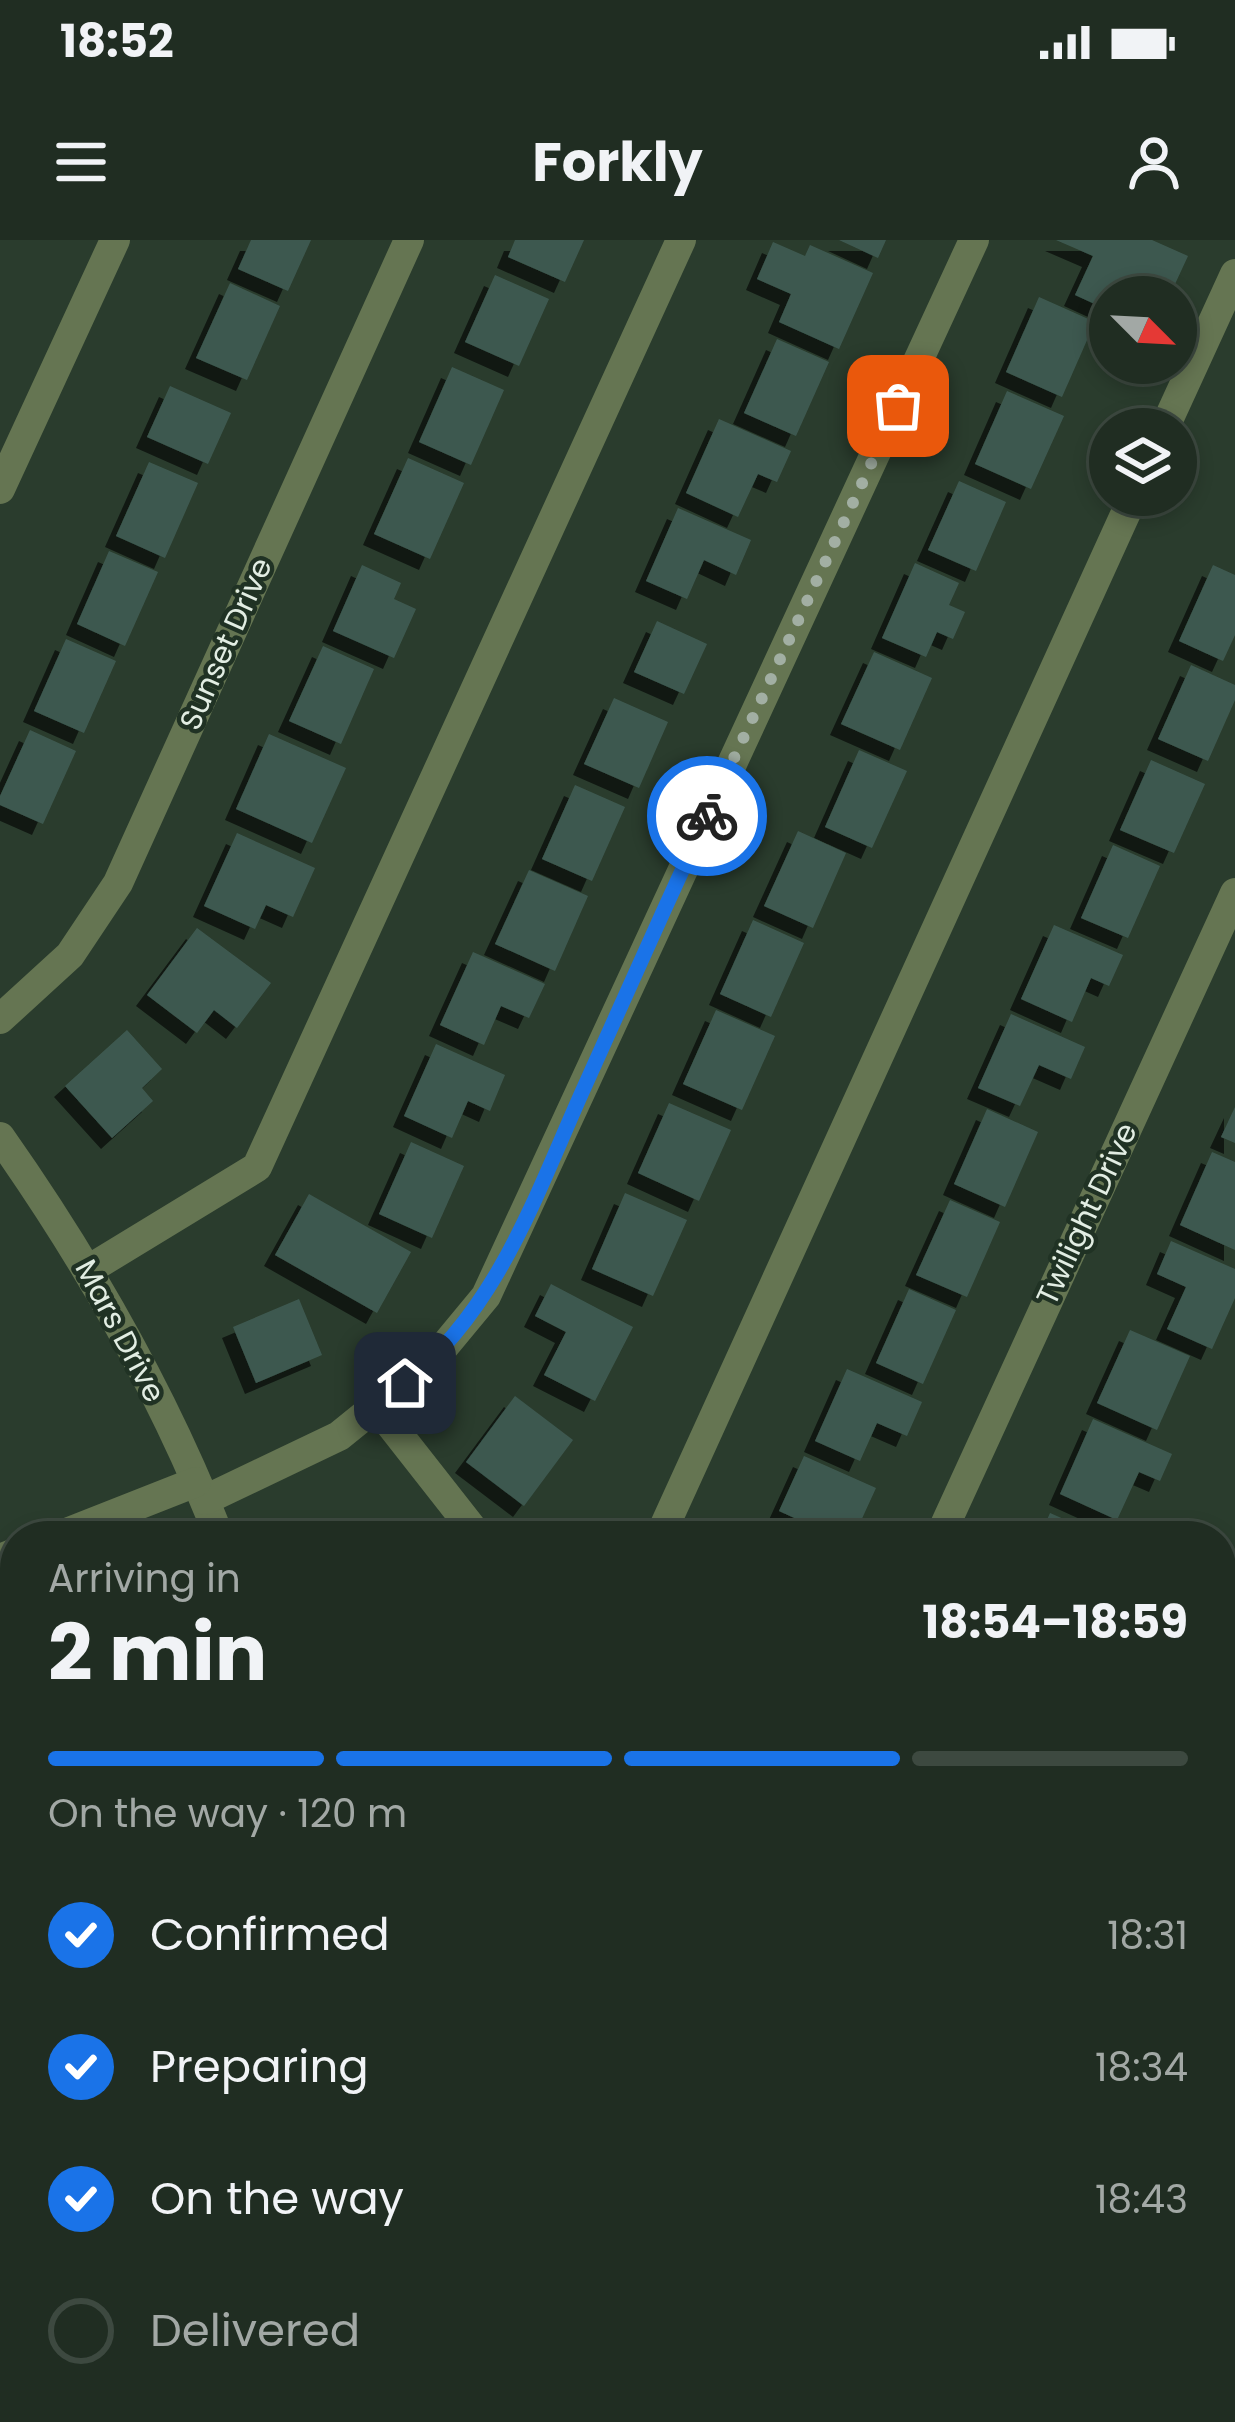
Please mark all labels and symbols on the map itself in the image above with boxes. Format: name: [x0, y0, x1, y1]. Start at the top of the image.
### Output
north arrow: [1089, 276, 1197, 384]
pin: [847, 355, 949, 457]
street label: Sunset Drive: [168, 551, 283, 737]
courier: [647, 756, 767, 876]
street label: Twilight Drive: [1026, 1116, 1148, 1312]
street label: Mars Drive: [65, 1252, 176, 1410]
pin: [354, 1332, 456, 1434]

